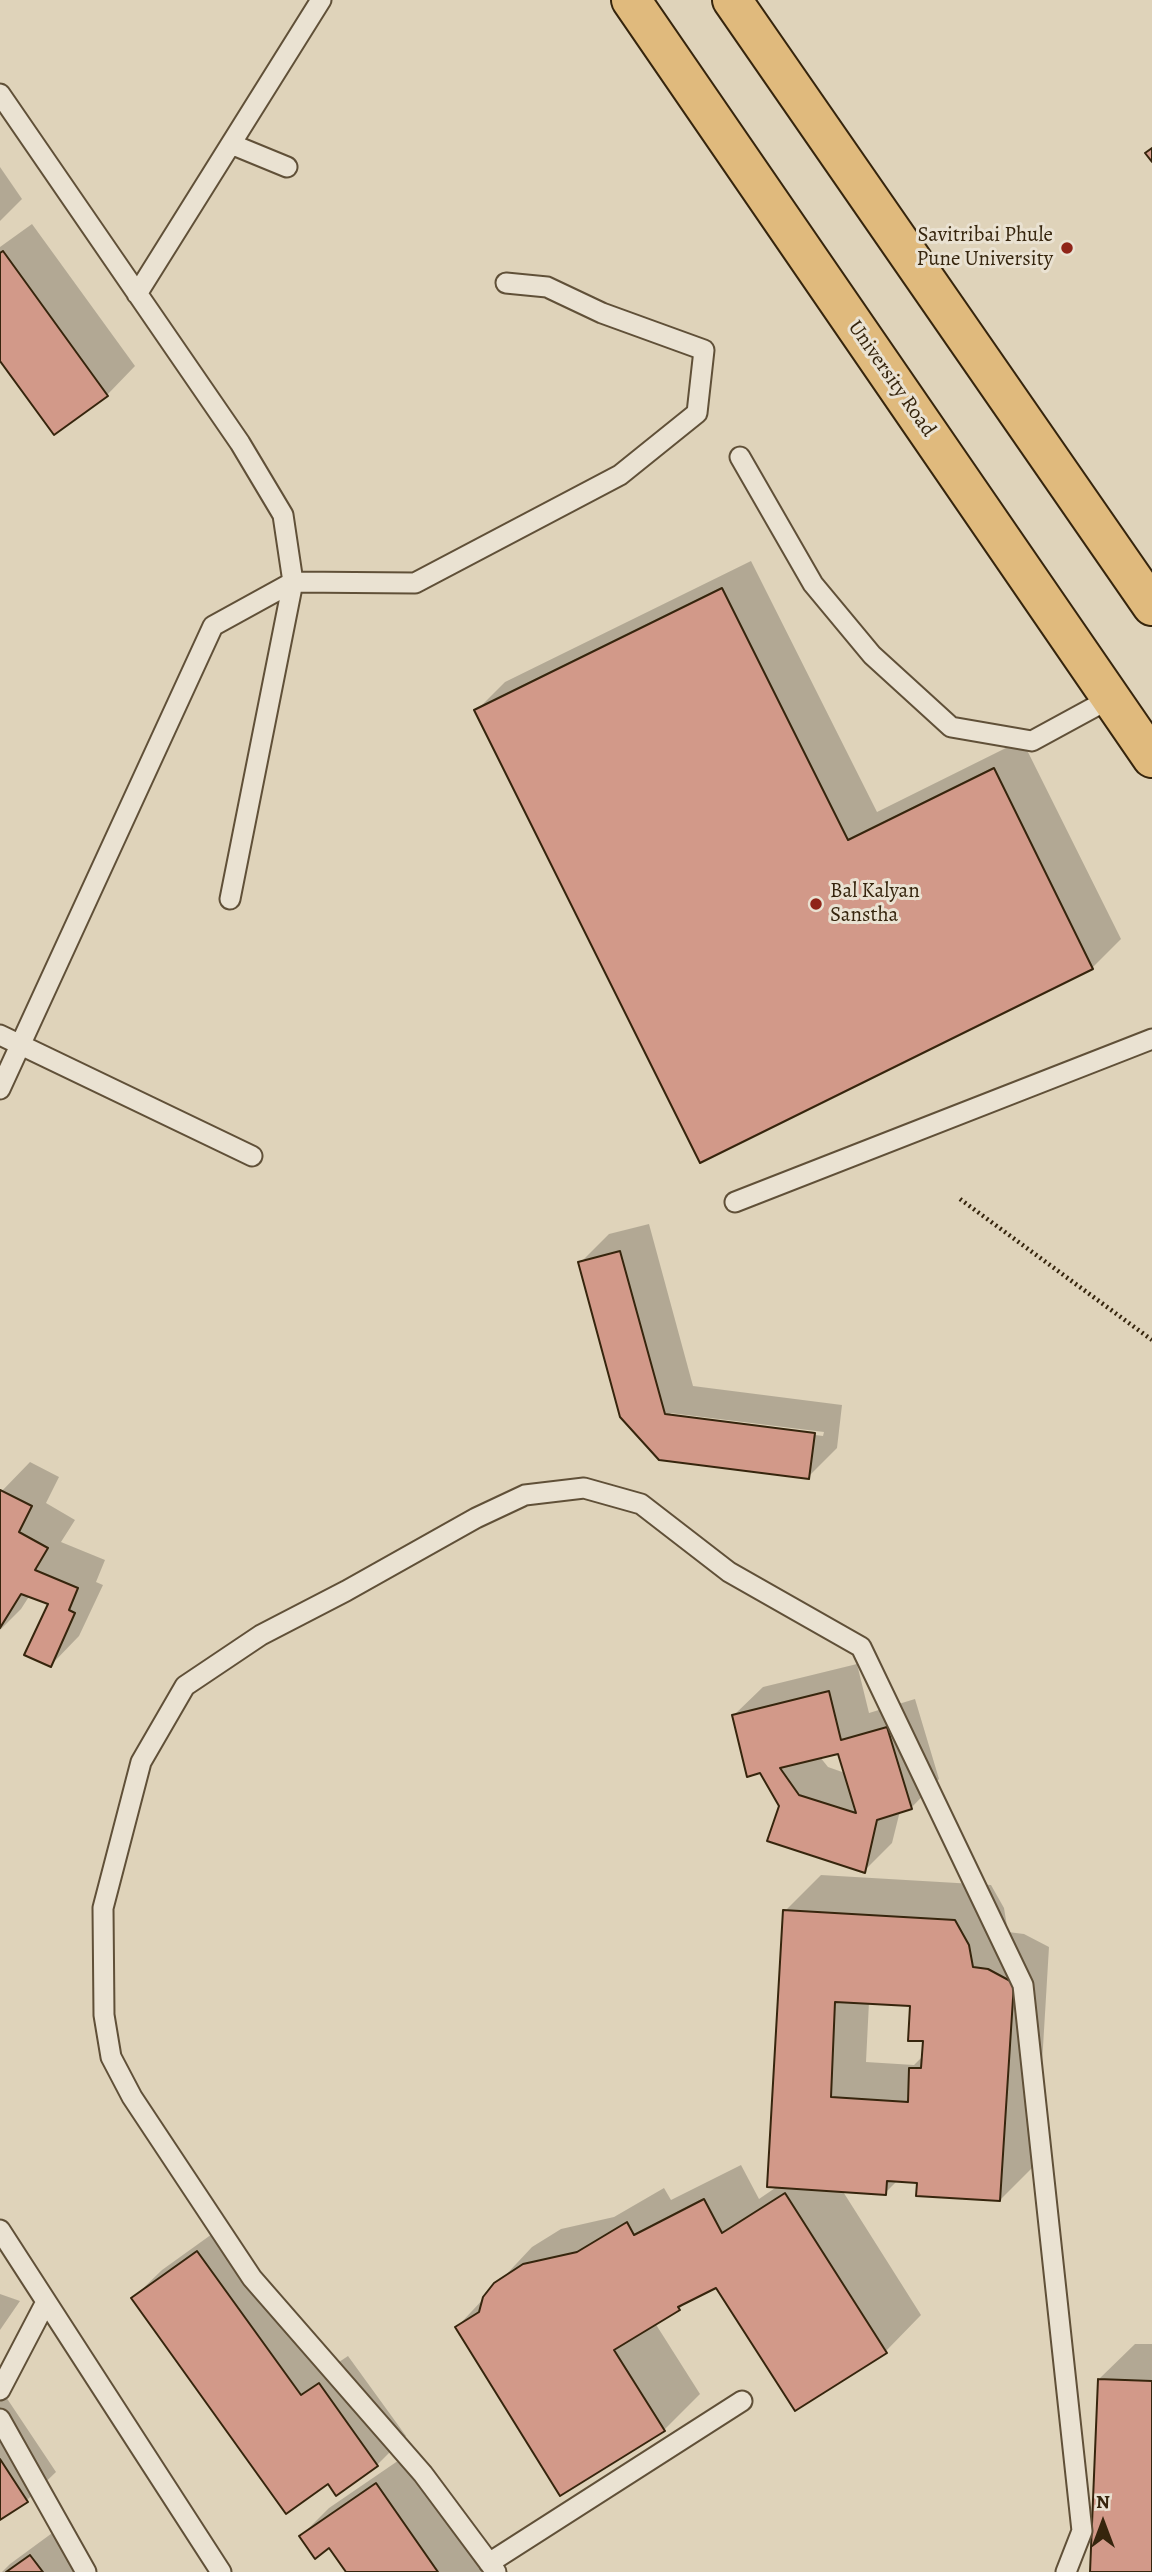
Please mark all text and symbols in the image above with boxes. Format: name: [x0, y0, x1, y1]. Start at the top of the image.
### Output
place label: Savitribai Phule Pune University: [917, 223, 1053, 273]
marker: Savitribai Phule Pune University: [1059, 240, 1075, 256]
street label: University Road: [842, 316, 940, 442]
place label: Bal Kalyan Sanstha: [830, 879, 920, 929]
marker: Bal Kalyan Sanstha: [808, 896, 824, 912]
north arrow: [1068, 2488, 1138, 2558]
text: N: [1096, 2489, 1110, 2515]

